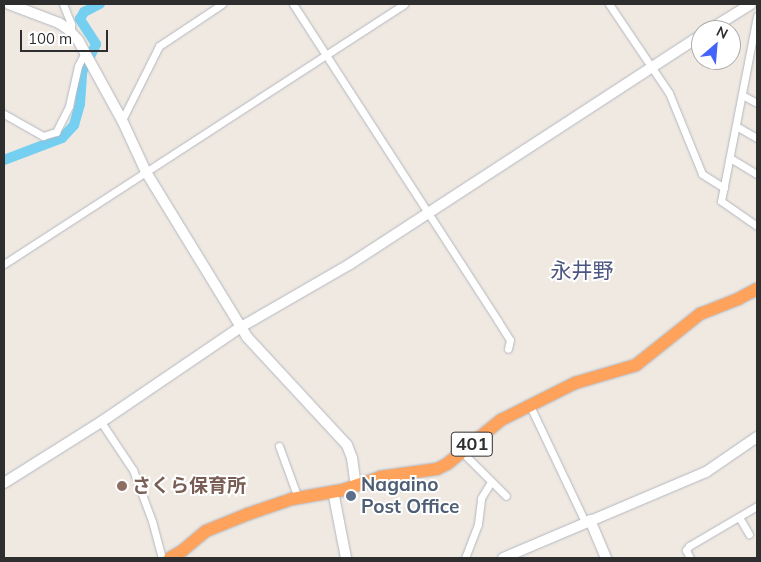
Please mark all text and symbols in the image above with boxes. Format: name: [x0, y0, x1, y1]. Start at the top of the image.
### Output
scale bar: [22, 20, 110, 52]
north arrow: [691, 20, 741, 70]
text: N: [714, 22, 731, 43]
text: 100 m: [28, 29, 72, 48]
district label: 永井野: [551, 257, 613, 283]
road number: 401: [451, 428, 493, 459]
place label: Nagaino Post Office: [361, 474, 459, 518]
place label: さくら保育所: [132, 475, 246, 497]
marker: さくら保育所: [116, 480, 128, 492]
marker: Nagaino Post Office: [345, 490, 357, 502]

